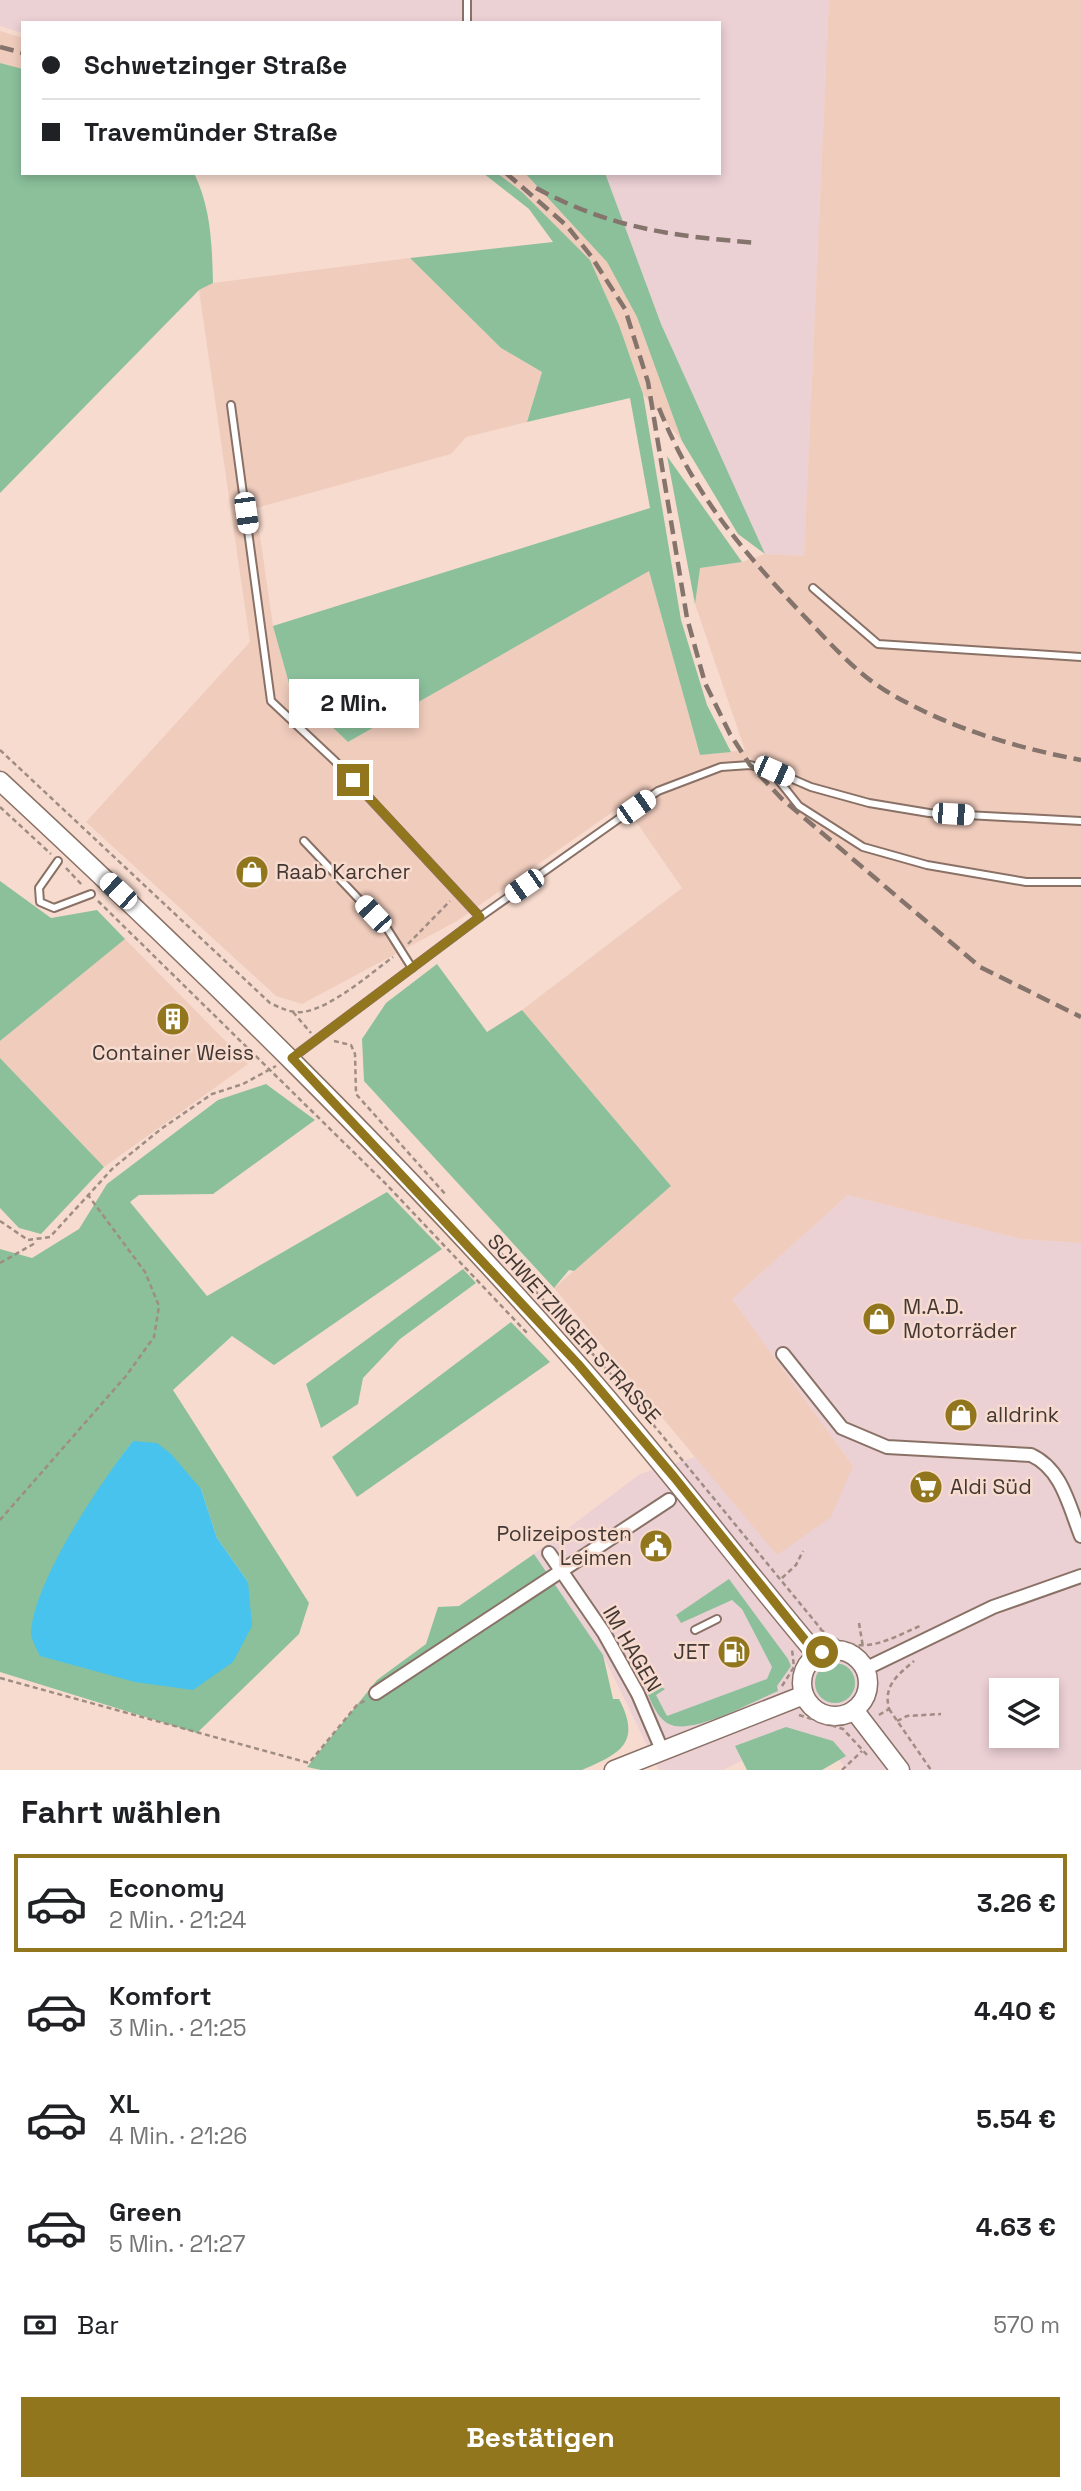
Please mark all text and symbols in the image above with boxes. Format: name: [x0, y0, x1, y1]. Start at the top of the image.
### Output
text: Schwetzinger Straße: [84, 48, 347, 82]
text: Travemünder Straße: [84, 115, 338, 149]
car: [233, 491, 260, 535]
callout: 2 Min.: [288, 678, 418, 728]
text: 2 Min.: [321, 688, 387, 718]
car: [751, 753, 798, 789]
route end: [337, 764, 369, 796]
car: [613, 786, 660, 828]
car: [932, 802, 975, 826]
shop icon: Raab Karcher: [233, 853, 271, 891]
place label: Raab Karcher: [276, 858, 411, 885]
car: [501, 865, 548, 907]
car: [96, 869, 141, 913]
car: [351, 891, 396, 937]
building icon: Container Weiss: [154, 1000, 192, 1038]
place label: Container Weiss: [92, 1039, 254, 1066]
street label: SCHWETZINGER STRASSE: [482, 1228, 667, 1429]
place label: M.A.D. Motorräder: [903, 1293, 1017, 1344]
shop icon: M.A.D. Motorräder: [860, 1300, 898, 1338]
shop icon: alldrink: [942, 1396, 980, 1434]
place label: alldrink: [986, 1401, 1059, 1428]
supermarket icon: Aldi Süd: [907, 1468, 945, 1506]
place label: Aldi Süd: [950, 1473, 1032, 1500]
place label: Polizeiposten Leimen: [496, 1520, 632, 1571]
public building icon: Polizeiposten Leimen: [637, 1527, 675, 1565]
street label: IM HAGEN: [597, 1601, 668, 1697]
fuel station icon: JET: [715, 1633, 753, 1671]
route start: [806, 1636, 838, 1668]
place label: JET: [673, 1638, 710, 1665]
map controls: [989, 1678, 1059, 1748]
button: layers: [989, 1678, 1059, 1748]
text: Fahrt wählen: [21, 1792, 221, 1832]
text: Economy: [109, 1871, 225, 1905]
icon: car: [25, 1872, 88, 1935]
text: 3.26 €: [977, 1886, 1056, 1920]
text: 2 Min. · 21:24: [109, 1905, 246, 1935]
text: Komfort: [109, 1979, 212, 2013]
icon: car: [25, 1980, 88, 2043]
text: 4.40 €: [974, 1994, 1056, 2028]
text: 3 Min. · 21:25: [109, 2013, 247, 2043]
text: XL: [109, 2087, 140, 2121]
icon: car: [25, 2088, 88, 2151]
text: 5.54 €: [976, 2102, 1056, 2136]
text: 4 Min. · 21:26: [109, 2121, 247, 2151]
text: Green: [109, 2195, 182, 2229]
icon: car: [25, 2196, 88, 2259]
text: 4.63 €: [976, 2210, 1056, 2244]
text: 5 Min. · 21:27: [109, 2229, 245, 2259]
icon: cash: [21, 2306, 59, 2344]
text: Bar: [77, 2308, 119, 2342]
text: 570 m: [993, 2310, 1060, 2340]
button: Bestätigen: [21, 2397, 1060, 2477]

